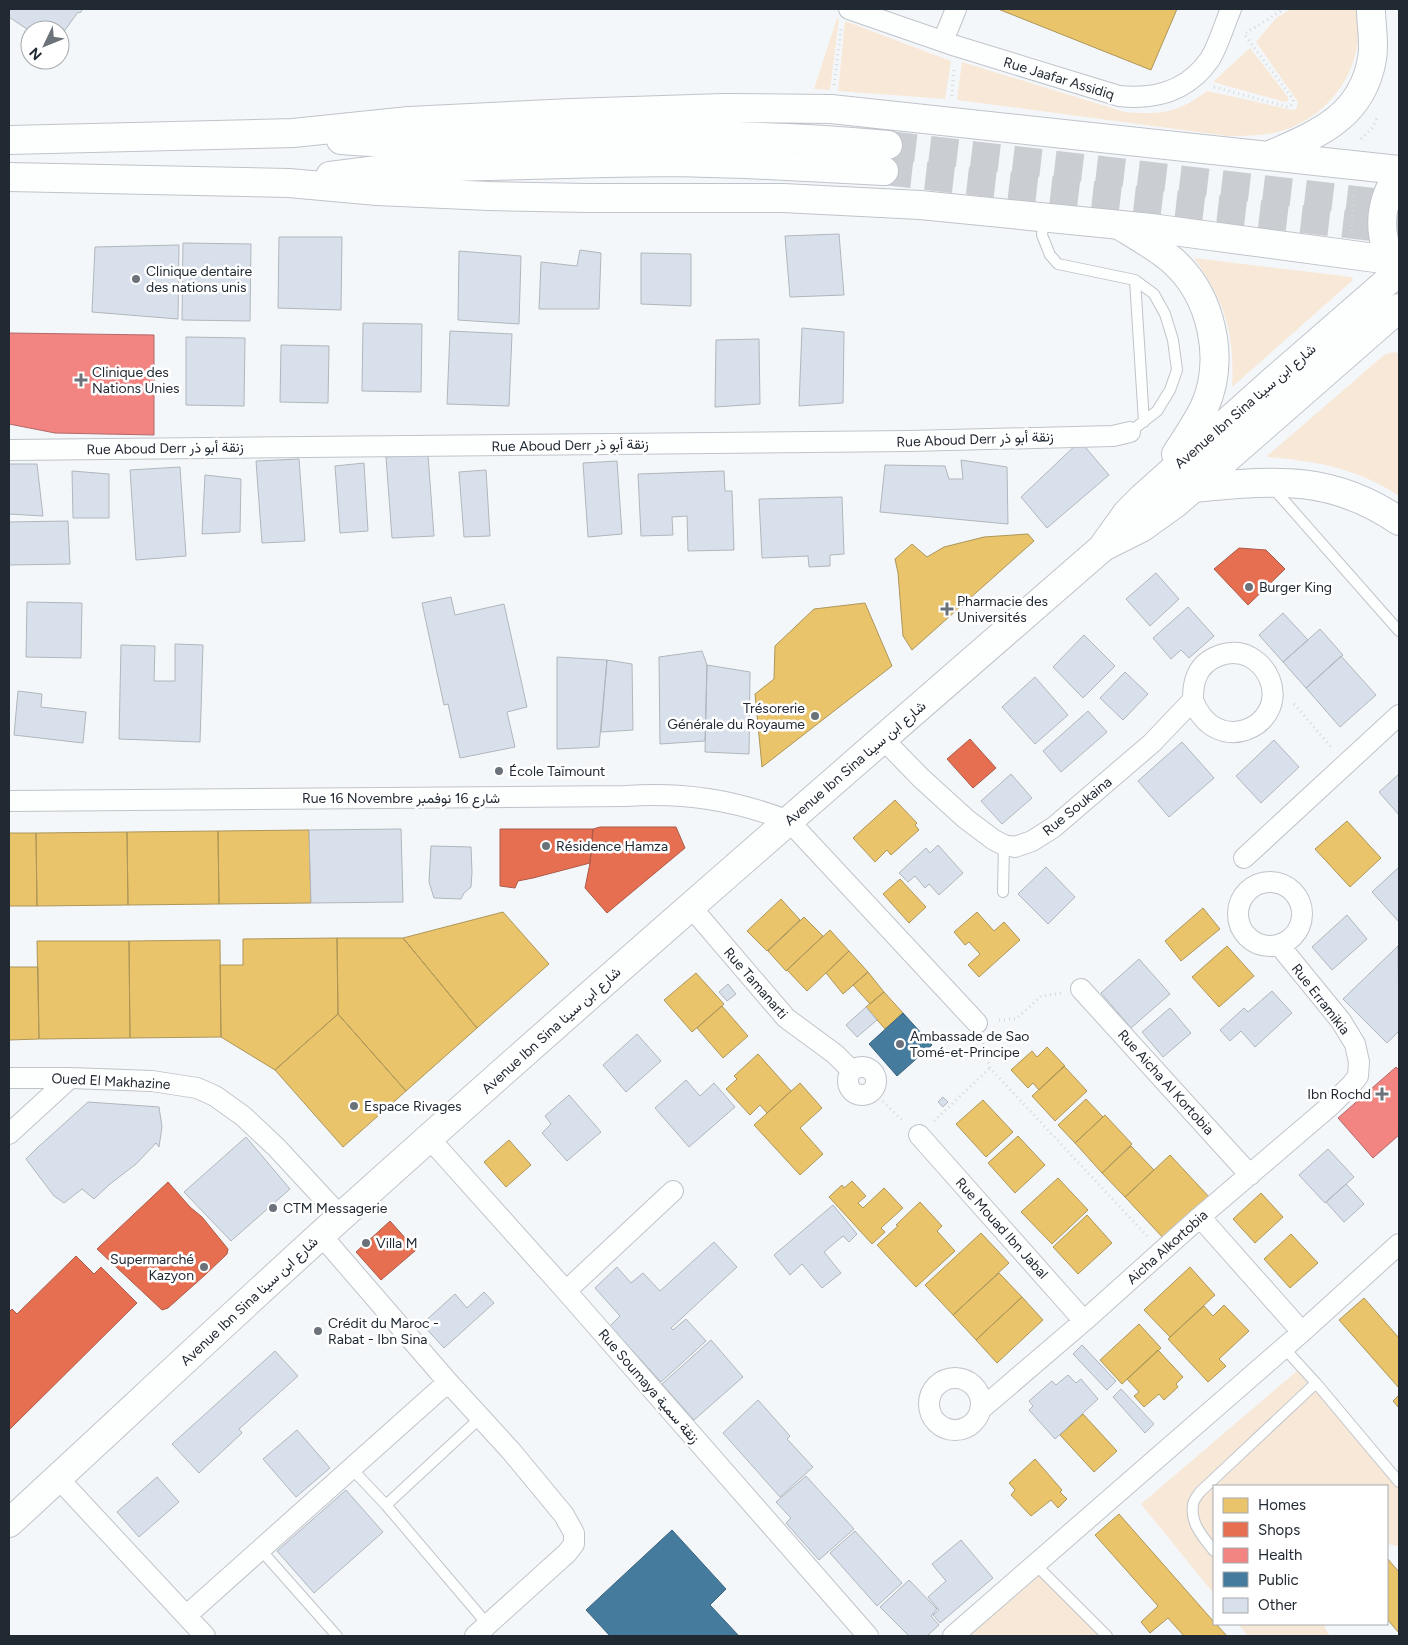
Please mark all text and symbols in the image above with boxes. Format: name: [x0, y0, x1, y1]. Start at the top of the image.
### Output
north arrow: [20, 20, 70, 70]
text: N: [26, 44, 46, 63]
street label: Rue Jaafar Assidiq: [1001, 54, 1116, 103]
place label: Clinique dentaire des nations unis: [146, 263, 253, 296]
marker: Clinique dentaire des nations unis: [130, 273, 142, 285]
street label: Avenue Ibn Sina شارع ابن سينا: [1171, 340, 1321, 474]
place label: Clinique des Nations Unies: [92, 364, 180, 397]
marker: Clinique des Nations Unies: [74, 373, 88, 387]
street label: Rue Aboud Derr زنقة أبو ذر: [896, 428, 1054, 451]
street label: Rue Aboud Derr زنقة أبو ذر: [491, 436, 649, 455]
street label: Rue Aboud Derr زنقة أبو ذر: [86, 439, 244, 458]
place label: Burger King: [1259, 579, 1332, 596]
marker: Burger King: [1243, 581, 1255, 593]
place label: Pharmacie des Universités: [957, 593, 1048, 626]
marker: Pharmacie des Universités: [941, 603, 953, 615]
street label: Avenue Ibn Sina شارع ابن سينا: [781, 697, 931, 831]
place label: Trésorerie Générale du Royaume: [667, 700, 805, 733]
marker: Trésorerie Générale du Royaume: [809, 710, 821, 722]
place label: École Taïmount: [509, 763, 605, 780]
marker: École Taïmount: [493, 765, 505, 777]
street label: Rue Soukaina: [1039, 773, 1115, 839]
street label: Rue 16 Novembre شارع 16 نوفمبر: [302, 790, 500, 809]
place label: Résidence Hamza: [556, 838, 668, 855]
marker: Résidence Hamza: [540, 840, 552, 852]
street label: Rue Tamanarti: [720, 944, 791, 1022]
street label: Rue Erramikia: [1288, 961, 1353, 1038]
street label: Avenue Ibn Sina شارع ابن سينا: [478, 963, 626, 1099]
street label: Rue Aicha Al Kortobia: [1114, 1026, 1217, 1138]
place label: Ambassade de Sao Tomé-et-Principe: [910, 1028, 1029, 1061]
marker: Ambassade de Sao Tomé-et-Principe: [894, 1038, 906, 1050]
street label: Oued El Makhazine: [51, 1070, 171, 1093]
place label: Ibn Rochd: [1307, 1086, 1371, 1103]
marker: Ibn Rochd: [1375, 1087, 1389, 1101]
place label: Espace Rivages: [364, 1098, 462, 1115]
marker: Espace Rivages: [348, 1100, 360, 1112]
street label: Rue Mouad Ibn Jabal: [952, 1174, 1052, 1282]
place label: CTM Messagerie: [283, 1200, 388, 1217]
marker: CTM Messagerie: [267, 1202, 279, 1214]
street label: Aicha Alkortobia: [1123, 1207, 1211, 1288]
street label: Avenue Ibn Sina شارع ابن سينا: [177, 1233, 323, 1371]
place label: Villa M: [376, 1235, 418, 1252]
marker: Villa M: [360, 1237, 372, 1249]
place label: Supermarché Kazyon: [110, 1251, 194, 1284]
marker: Supermarché Kazyon: [198, 1261, 210, 1273]
place label: Crédit du Maroc - Rabat - Ibn Sina: [328, 1315, 439, 1348]
marker: Crédit du Maroc - Rabat - Ibn Sina: [312, 1325, 324, 1337]
street label: Rue Soumaya زنقة سمية: [594, 1326, 703, 1447]
legend: [1213, 1485, 1388, 1625]
text: Homes: [1258, 1496, 1306, 1514]
text: Shops: [1258, 1521, 1300, 1539]
text: Health: [1258, 1546, 1302, 1564]
text: Public: [1258, 1571, 1299, 1589]
text: Other: [1258, 1596, 1297, 1614]

